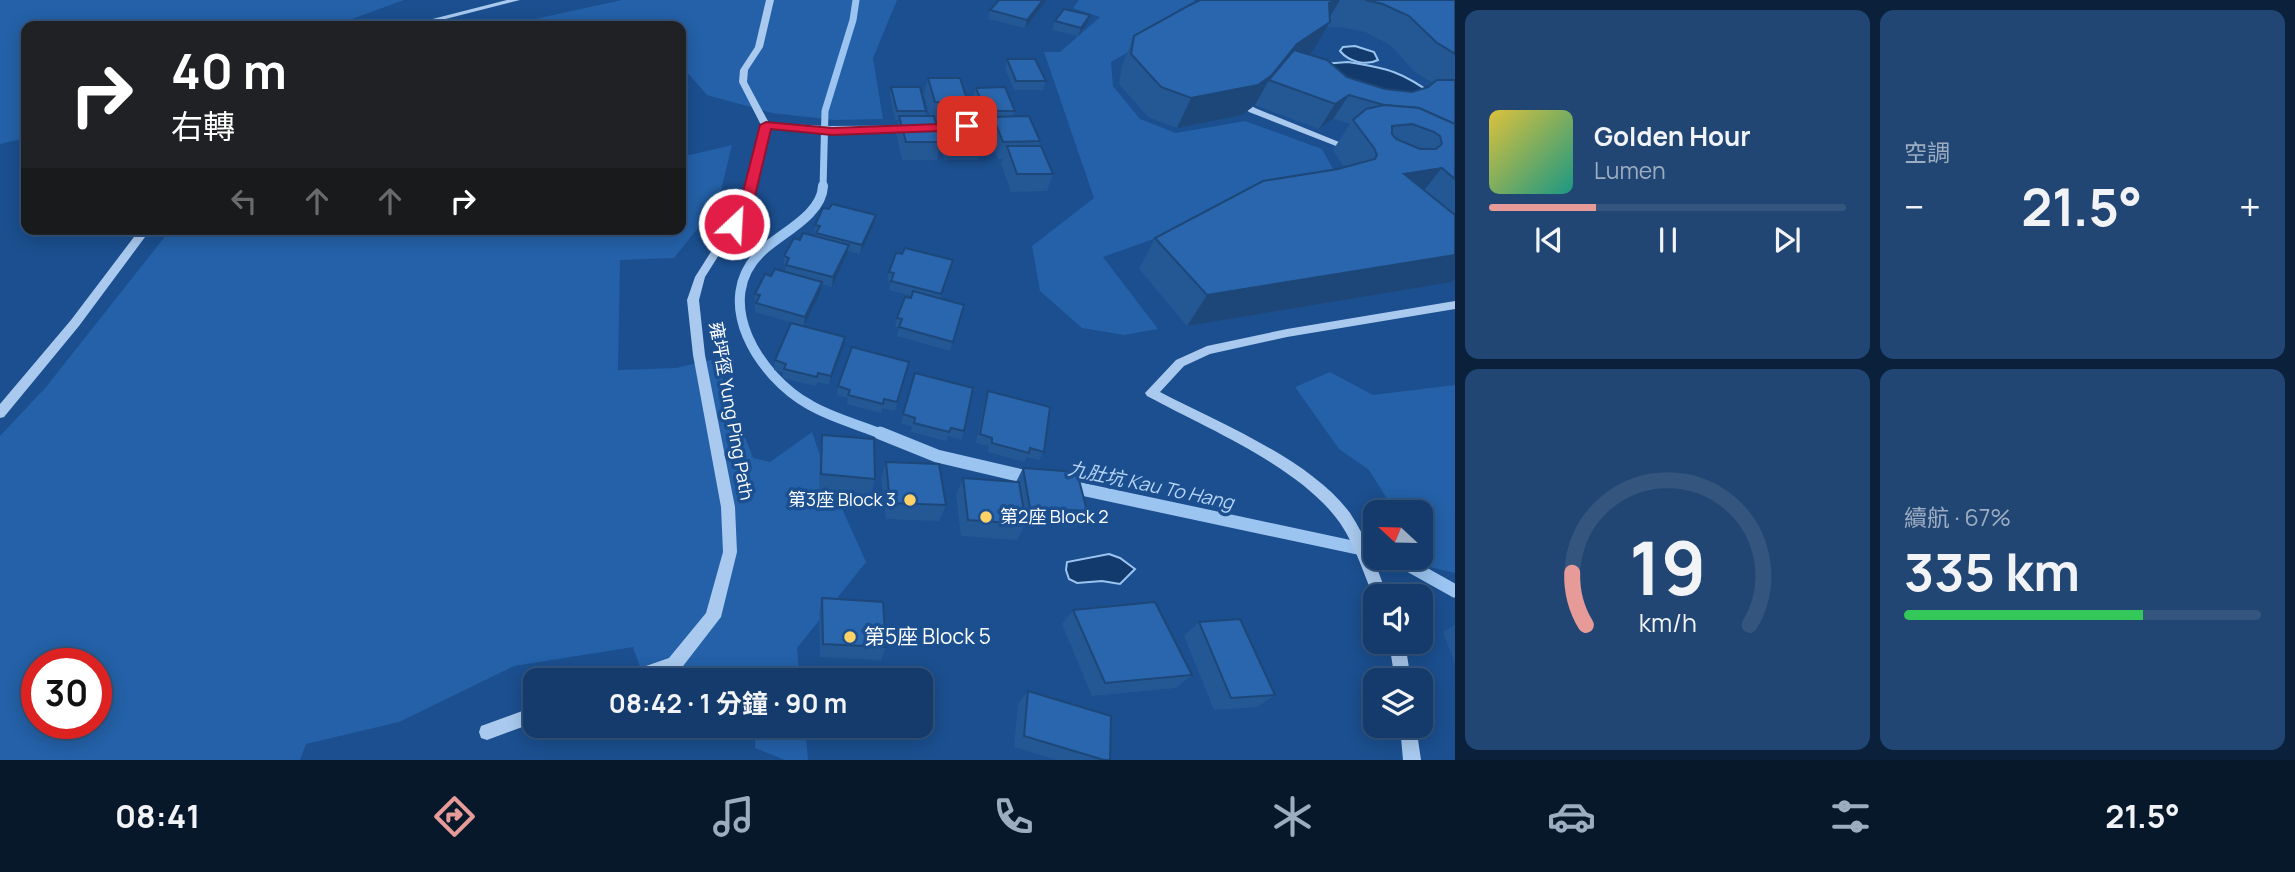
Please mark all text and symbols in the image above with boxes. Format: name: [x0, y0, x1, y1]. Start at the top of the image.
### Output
text: 40 m: [171, 37, 287, 104]
icon: right: [56, 49, 147, 140]
pin: [937, 96, 997, 156]
text: 右轉: [171, 104, 235, 148]
icon: arrive: [948, 107, 986, 145]
text: Golden Hour: [1594, 118, 1751, 154]
text: 空調: [1904, 136, 1950, 168]
text: Lumen: [1594, 154, 1666, 186]
text: 21.5°: [2021, 171, 2142, 242]
text: −: [1904, 180, 1925, 232]
text: +: [2239, 180, 2261, 232]
icon: left: [225, 182, 263, 220]
icon: ahead: [298, 182, 336, 220]
icon: ahead: [371, 182, 409, 220]
icon: right: [444, 182, 482, 220]
position arrow: [697, 187, 771, 261]
icon: previous: [1530, 221, 1568, 259]
icon: pause: [1649, 221, 1687, 259]
icon: next: [1768, 221, 1806, 259]
street label: 雍坪徑 Yung Ping Path: [704, 320, 760, 502]
water label: 九肚坑 Kau To Hang: [1066, 455, 1238, 516]
place label: 第3座 Block 3: [788, 487, 896, 511]
marker: 第3座 Block 3: [902, 492, 918, 508]
north arrow: [1363, 500, 1433, 570]
map controls: [1363, 500, 1433, 738]
text: 續航 · 67%: [1904, 501, 2011, 533]
place label: 第2座 Block 2: [1000, 504, 1109, 528]
marker: 第2座 Block 2: [978, 509, 994, 525]
text: 19: [1629, 518, 1706, 618]
text: 335 km: [1904, 536, 2080, 607]
button: sound: [1363, 584, 1433, 654]
text: km/h: [1638, 605, 1697, 640]
place label: 第5座 Block 5: [864, 622, 991, 650]
marker: 第5座 Block 5: [842, 629, 858, 645]
speed limit sign: 30: [21, 648, 112, 739]
button: layers: [1363, 668, 1433, 738]
text: 08:42 · 1 分鐘 · 90 m: [609, 685, 847, 721]
icon: directions: [430, 792, 479, 841]
icon: music: [709, 792, 758, 841]
icon: phone: [989, 792, 1038, 841]
icon: climate: [1268, 792, 1317, 841]
icon: car: [1547, 792, 1596, 841]
icon: filters: [1826, 792, 1875, 841]
text: 08:41: [115, 794, 200, 838]
text: 21.5°: [2105, 794, 2180, 838]

